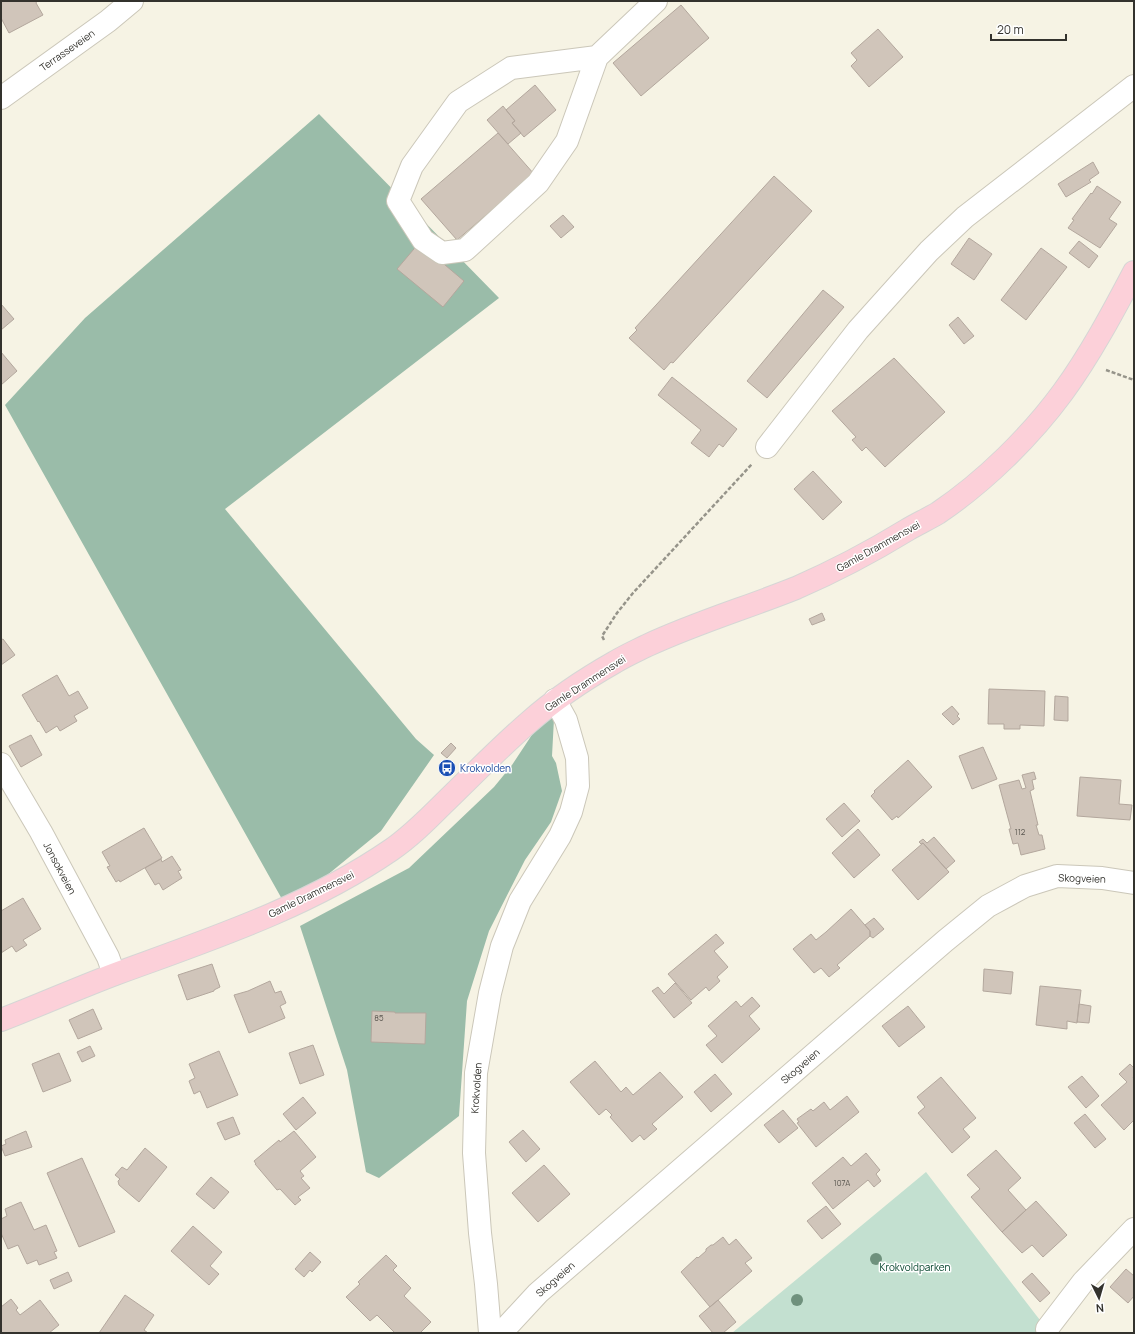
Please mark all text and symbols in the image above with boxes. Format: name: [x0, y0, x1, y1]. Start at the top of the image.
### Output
scale bar: [991, 16, 1066, 42]
text: 20 m: [997, 21, 1024, 38]
street label: Terrasseveien: [37, 26, 97, 74]
street label: Gamle Drammensvei: [834, 517, 922, 575]
street label: Gamle Drammensvei: [542, 652, 628, 714]
bus stop icon: Krokvolden: [437, 758, 457, 778]
place label: Krokvolden: [460, 761, 511, 775]
house number: 112: [1015, 826, 1026, 837]
street label: Jonsokveien: [40, 839, 80, 897]
street label: Gamle Drammensvei: [266, 867, 356, 921]
street label: Skogveien: [1058, 870, 1106, 886]
house number: 85: [374, 1012, 384, 1023]
street label: Skogveien: [777, 1045, 823, 1087]
street label: Krokvolden: [467, 1062, 485, 1114]
house number: 107A: [834, 1177, 850, 1188]
street label: Skogveien: [532, 1258, 578, 1300]
park label: Krokvoldparken: [880, 1260, 951, 1274]
north arrow: [1079, 1278, 1119, 1318]
text: N: [1095, 1301, 1105, 1316]

